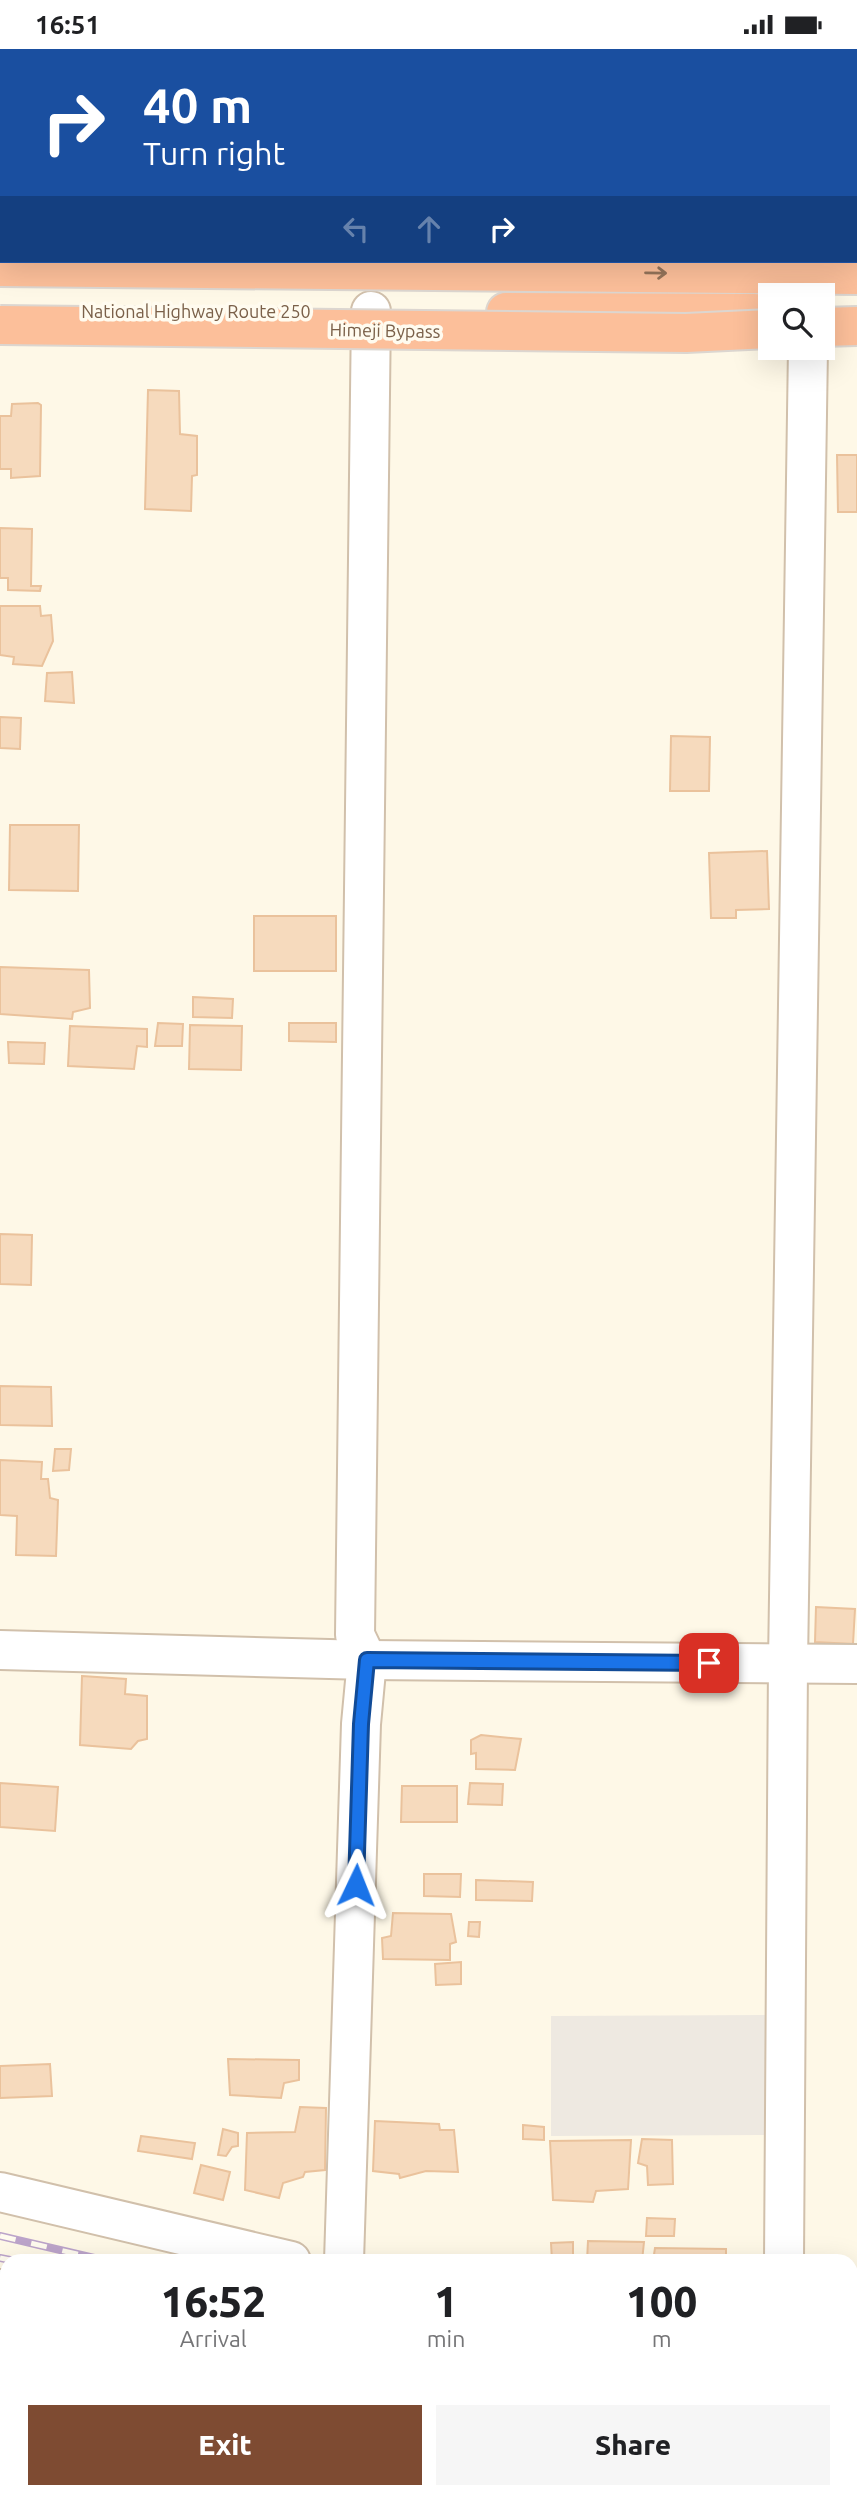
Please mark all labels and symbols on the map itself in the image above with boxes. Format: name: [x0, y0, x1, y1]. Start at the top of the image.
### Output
one-way arrow: [644, 266, 667, 280]
street label: National Highway Route 250: [81, 301, 311, 321]
street label: Himeji Bypass: [329, 319, 441, 341]
pin: [679, 1633, 739, 1693]
position arrow: [319, 1848, 393, 1922]

